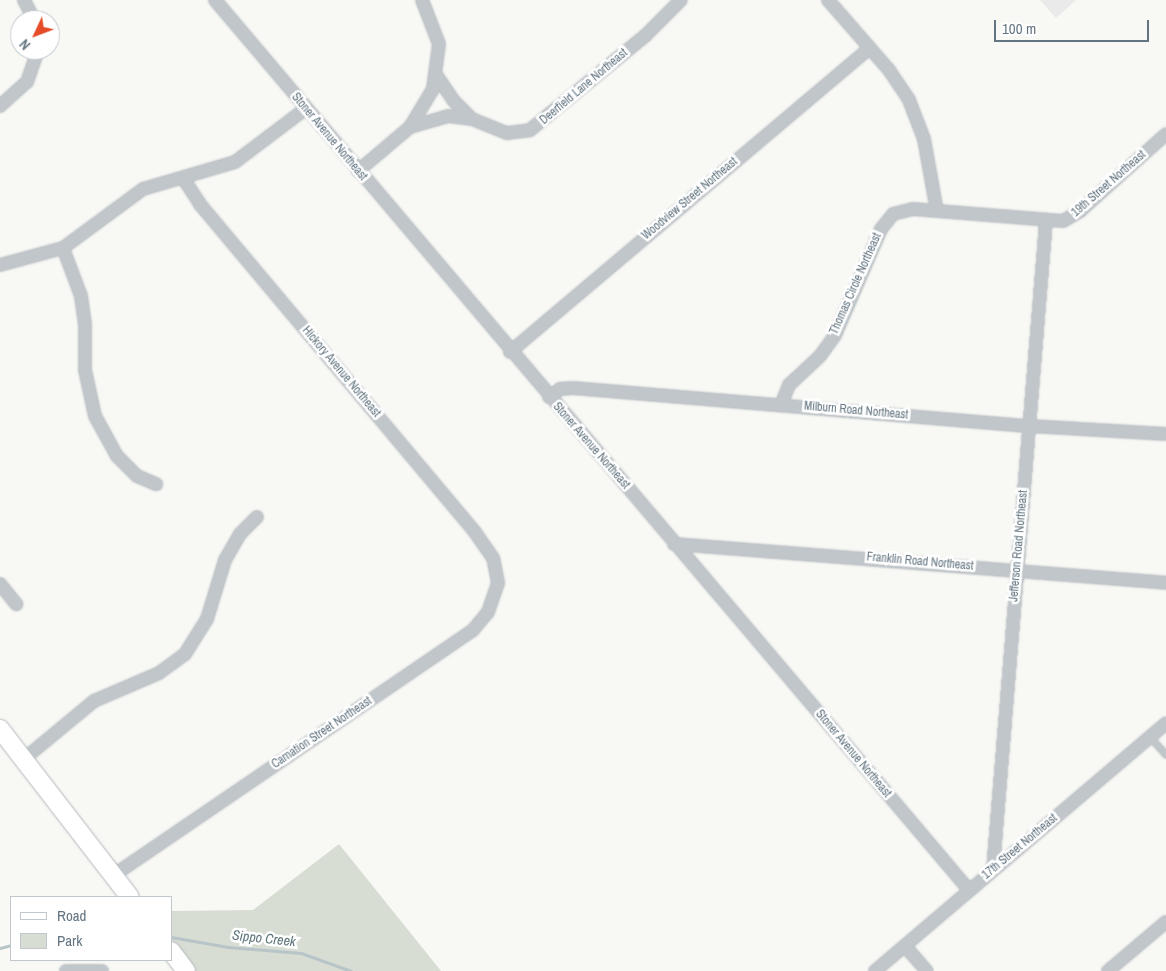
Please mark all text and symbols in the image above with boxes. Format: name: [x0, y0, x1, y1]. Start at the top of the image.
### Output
north arrow: [10, 10, 60, 60]
scale bar: [996, 10, 1151, 42]
text: 100 m: [1002, 18, 1036, 39]
text: N: [15, 35, 34, 54]
street label: Deerfield Lane Northeast: [537, 46, 631, 128]
street label: Stoner Avenue Northeast: [288, 90, 370, 184]
street label: 19th Street Northeast: [1069, 148, 1149, 220]
street label: Woodview Street Northeast: [639, 155, 741, 243]
street label: Thomas Circle Northeast: [827, 231, 885, 337]
street label: Hickory Avenue Northeast: [299, 323, 383, 421]
street label: Milburn Road Northeast: [803, 399, 909, 423]
street label: Stoner Avenue Northeast: [549, 400, 633, 492]
street label: Jefferson Road Northeast: [1007, 490, 1031, 602]
street label: Franklin Road Northeast: [866, 550, 974, 574]
street label: Carnation Street Northeast: [269, 694, 375, 772]
street label: Stoner Avenue Northeast: [812, 707, 894, 801]
street label: 17th Street Northeast: [980, 811, 1060, 883]
legend: [10, 896, 172, 961]
text: Road: [57, 905, 86, 926]
water label: Sippo Creek: [231, 926, 297, 950]
text: Park: [57, 930, 82, 951]

